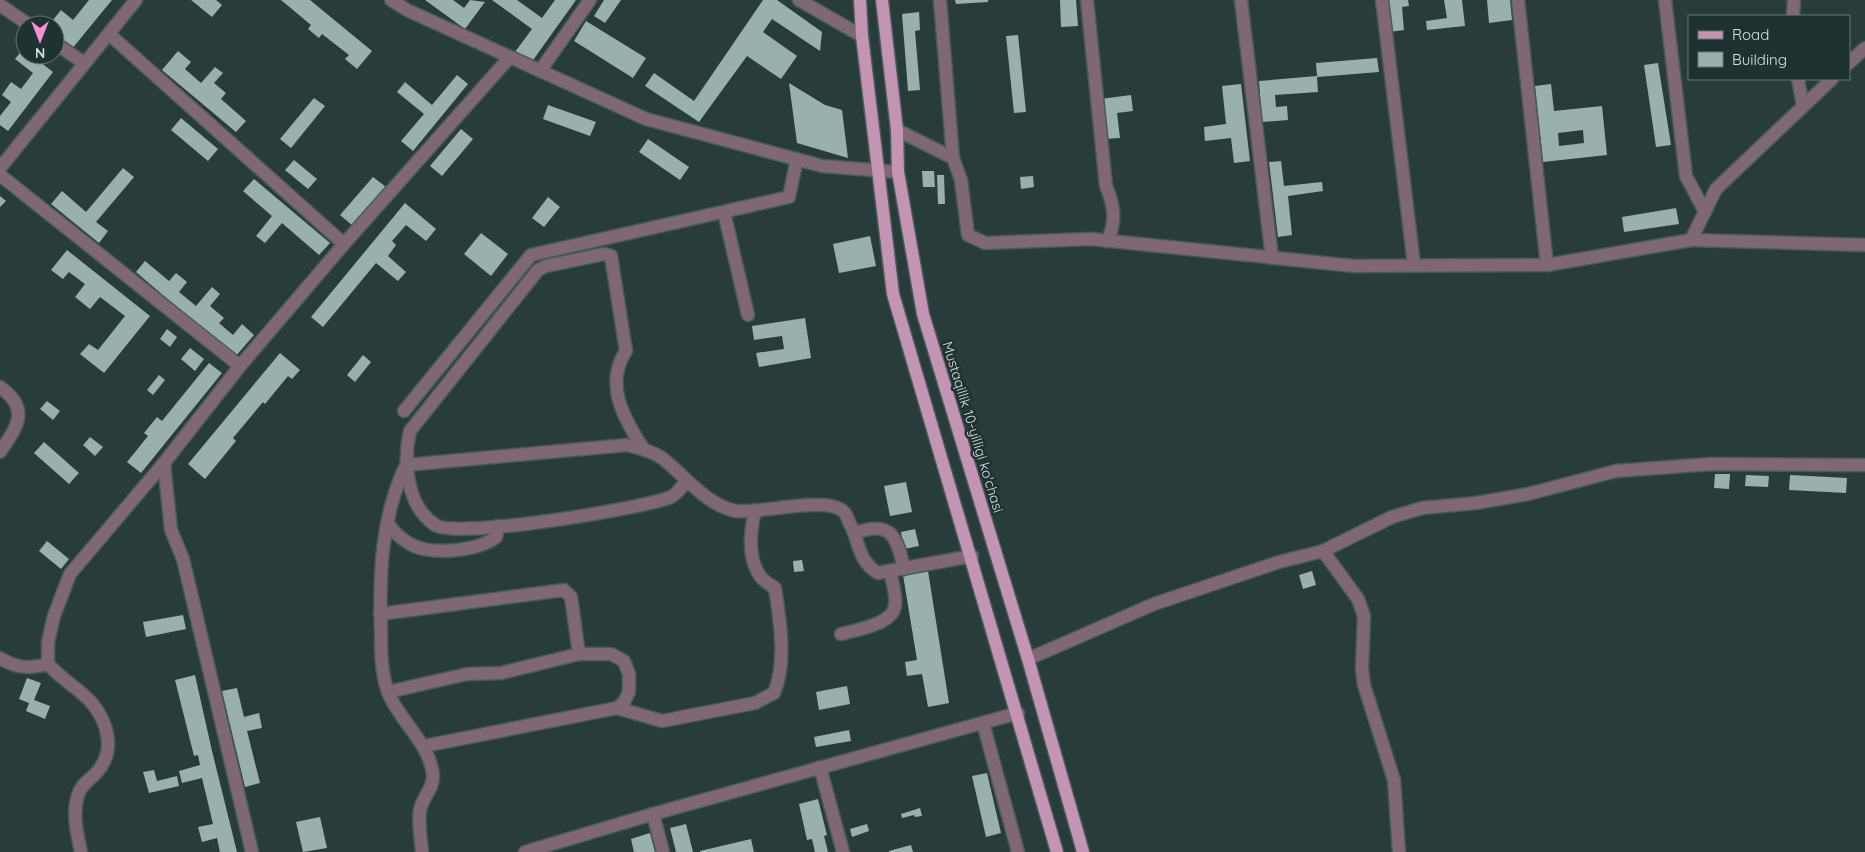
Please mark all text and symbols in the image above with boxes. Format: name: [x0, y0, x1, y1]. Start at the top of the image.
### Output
north arrow: [15, 15, 65, 65]
legend: [1688, 15, 1850, 80]
text: Road: [1732, 25, 1769, 44]
text: N: [35, 44, 45, 62]
text: Building: [1732, 50, 1787, 69]
street label: Mustaqillik 10-yilligi ko'chasi: [938, 339, 1008, 515]

